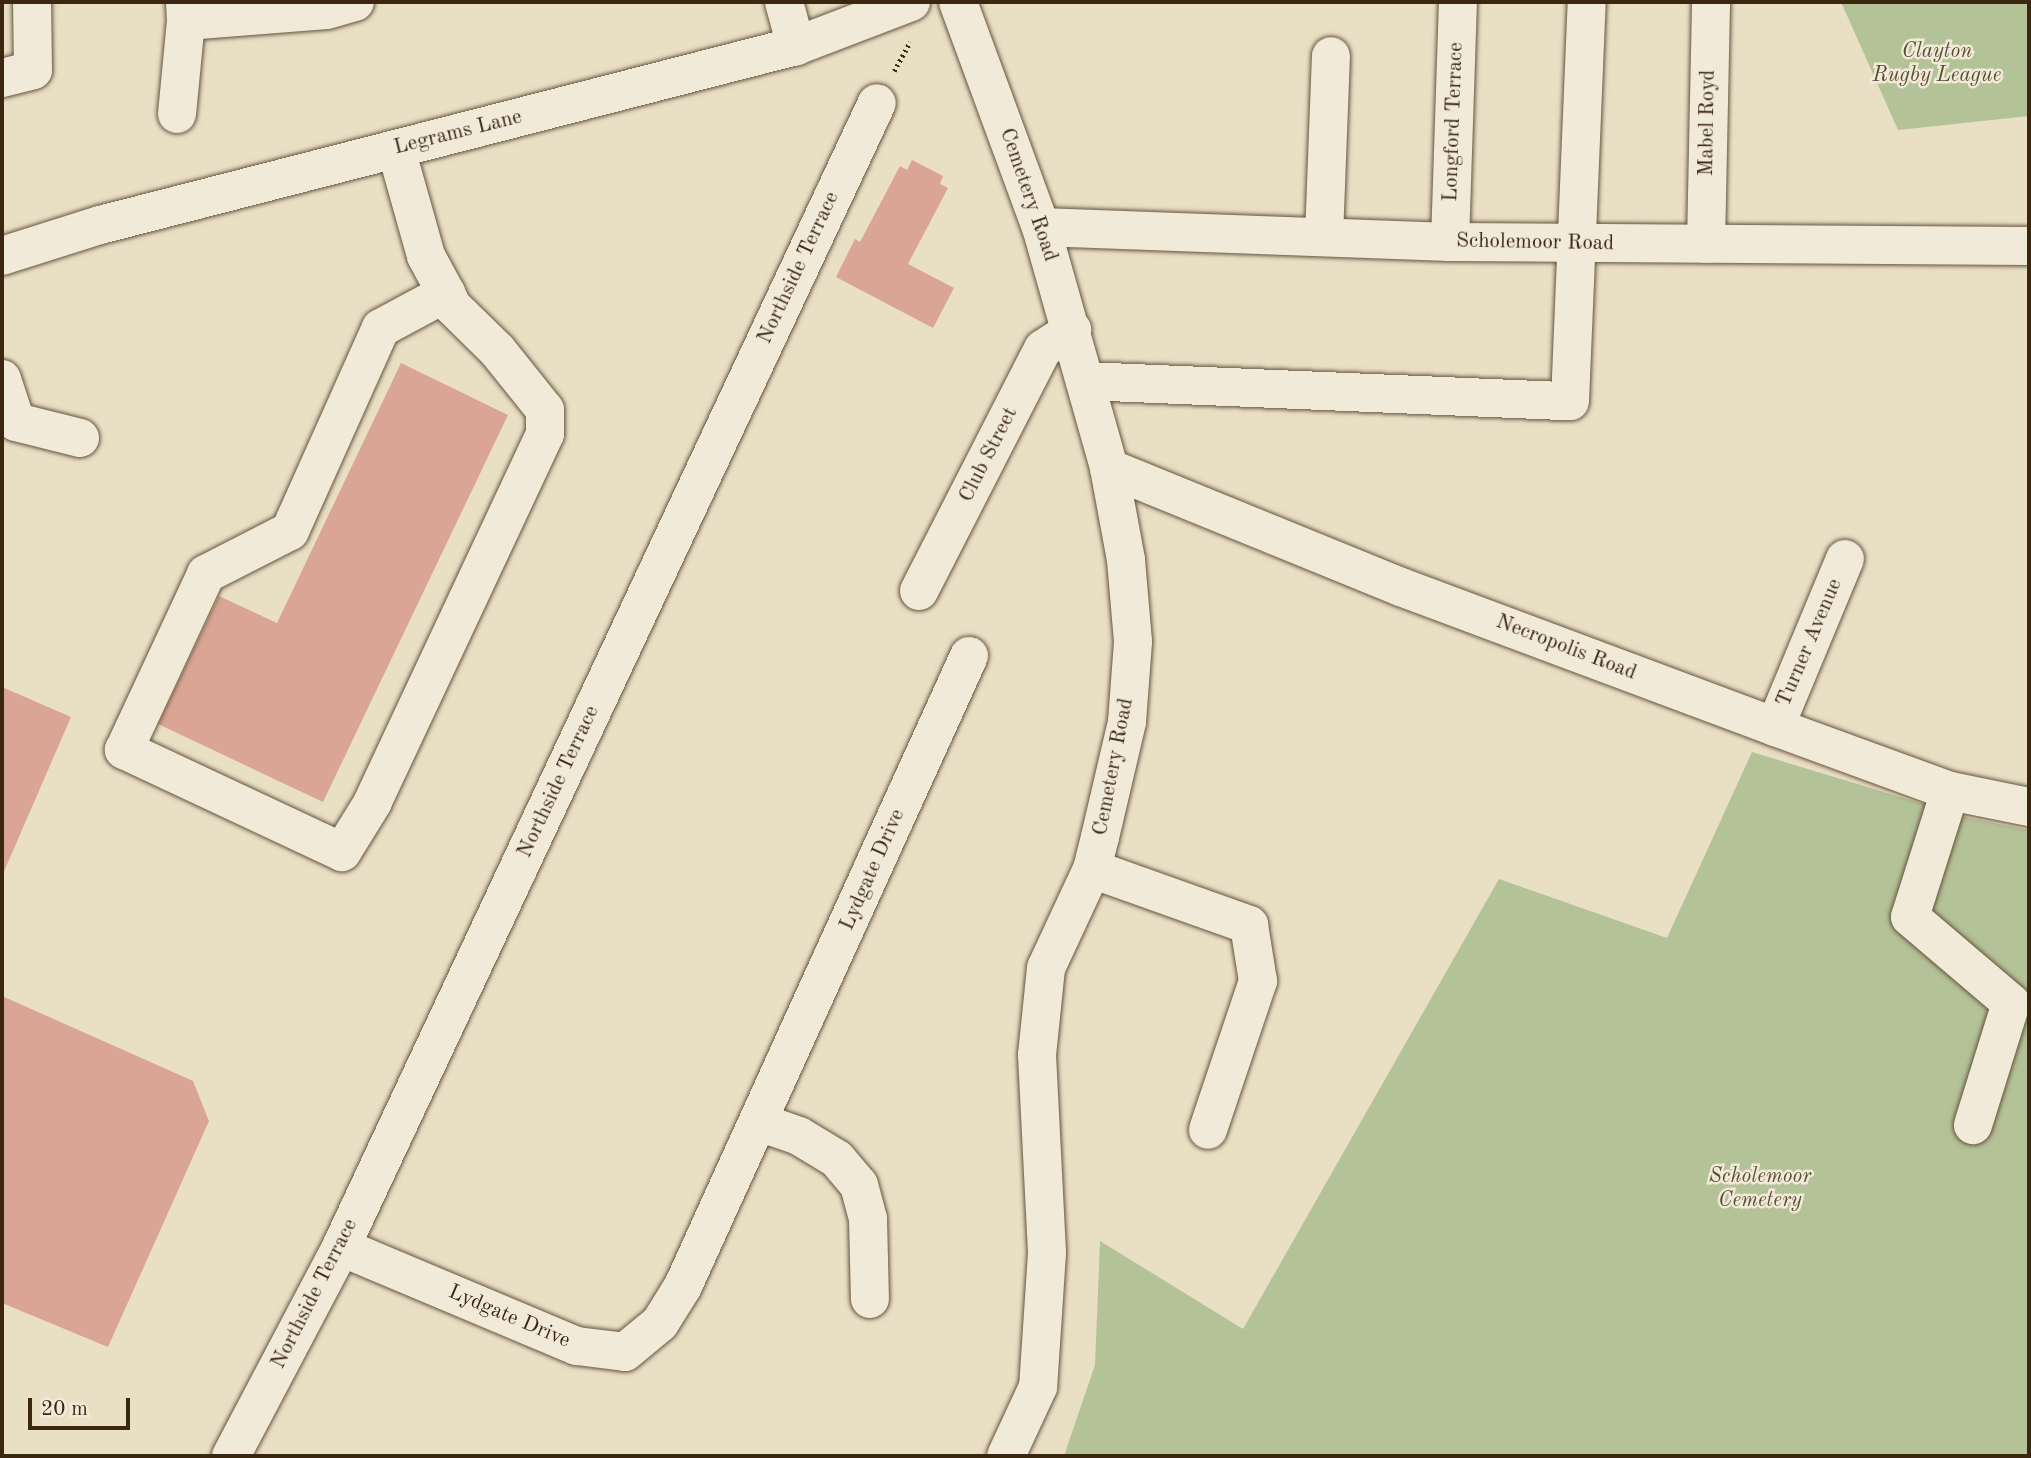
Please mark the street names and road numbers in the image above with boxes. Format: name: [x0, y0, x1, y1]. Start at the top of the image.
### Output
street label: Longford Terrace: [1439, 42, 1469, 202]
street label: Mabel Royd: [1694, 70, 1722, 176]
street label: Legrams Lane: [391, 105, 525, 161]
street label: Cemetery Road: [993, 125, 1063, 265]
street label: Northside Terrace: [753, 188, 845, 348]
street label: Scholemoor Road: [1456, 229, 1614, 257]
street label: Club Street: [954, 403, 1024, 507]
street label: Turner Avenue: [1772, 575, 1848, 711]
street label: Necropolis Road: [1492, 610, 1640, 686]
street label: Cemetery Road: [1088, 696, 1140, 838]
street label: Northside Terrace: [513, 702, 605, 862]
street label: Lydgate Drive: [835, 805, 911, 935]
street label: Northside Terrace: [266, 1215, 364, 1373]
street label: Lydgate Drive: [444, 1280, 574, 1354]

